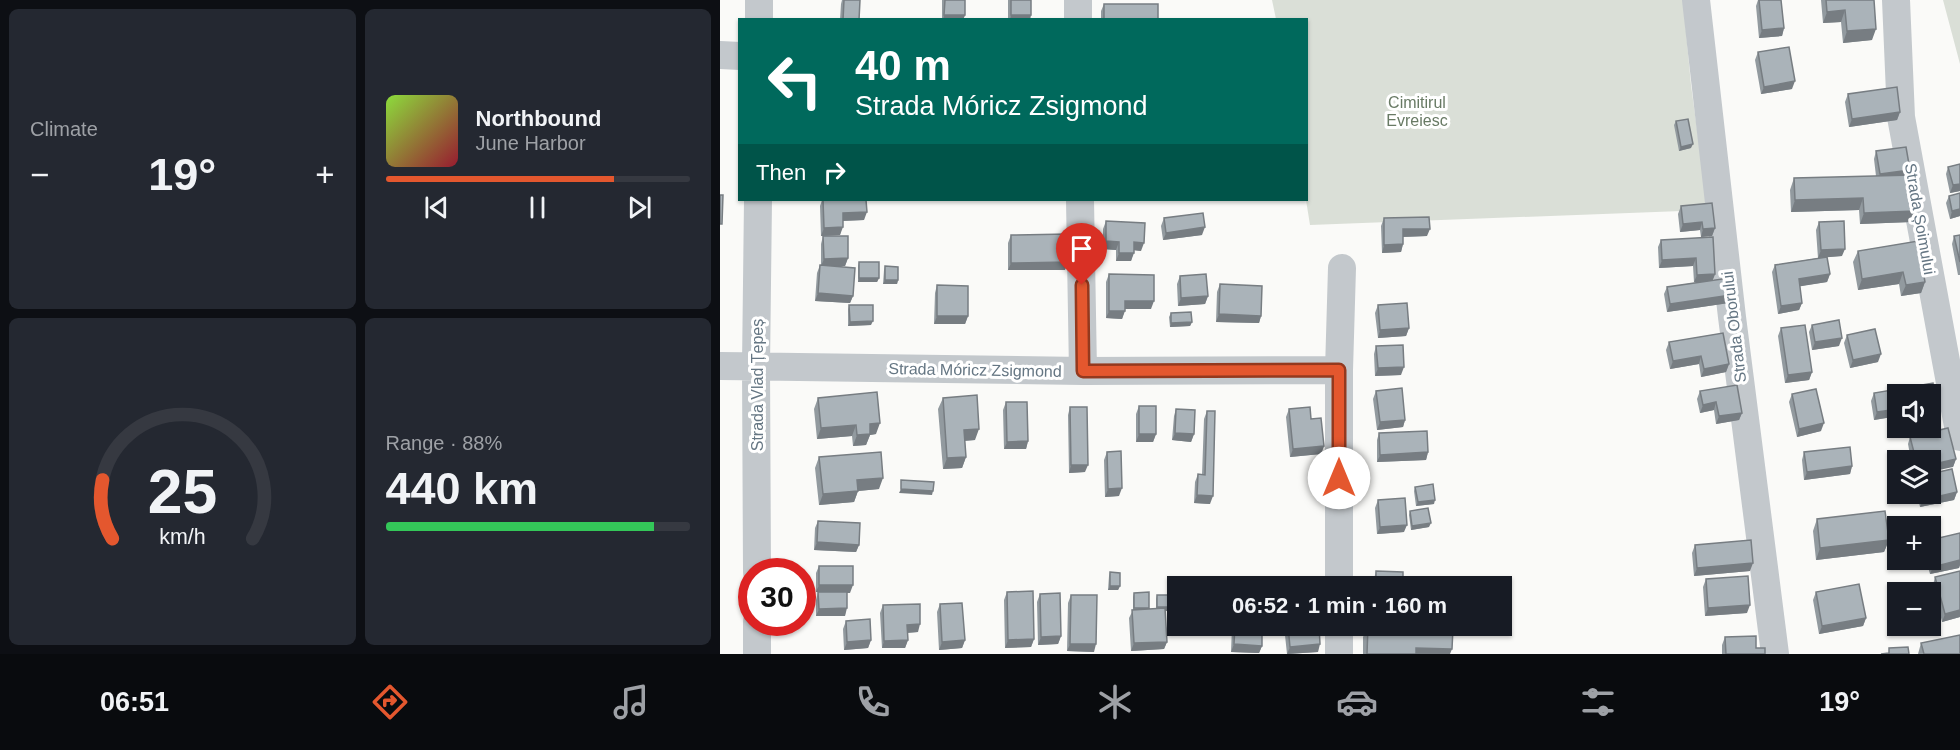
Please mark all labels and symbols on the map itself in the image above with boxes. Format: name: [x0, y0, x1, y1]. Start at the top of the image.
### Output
park label: Cimitirul Evreiesc: [1386, 94, 1448, 129]
street label: Strada Șoimului: [1902, 162, 1938, 276]
pin: [1056, 223, 1107, 285]
street label: Strada Oborului: [1719, 270, 1749, 384]
street label: Strada Vlad Țepeș: [749, 319, 766, 451]
street label: Strada Móricz Zsigmond: [888, 360, 1062, 380]
position arrow: [1307, 446, 1371, 510]
speed limit sign: 30: [738, 558, 816, 636]

